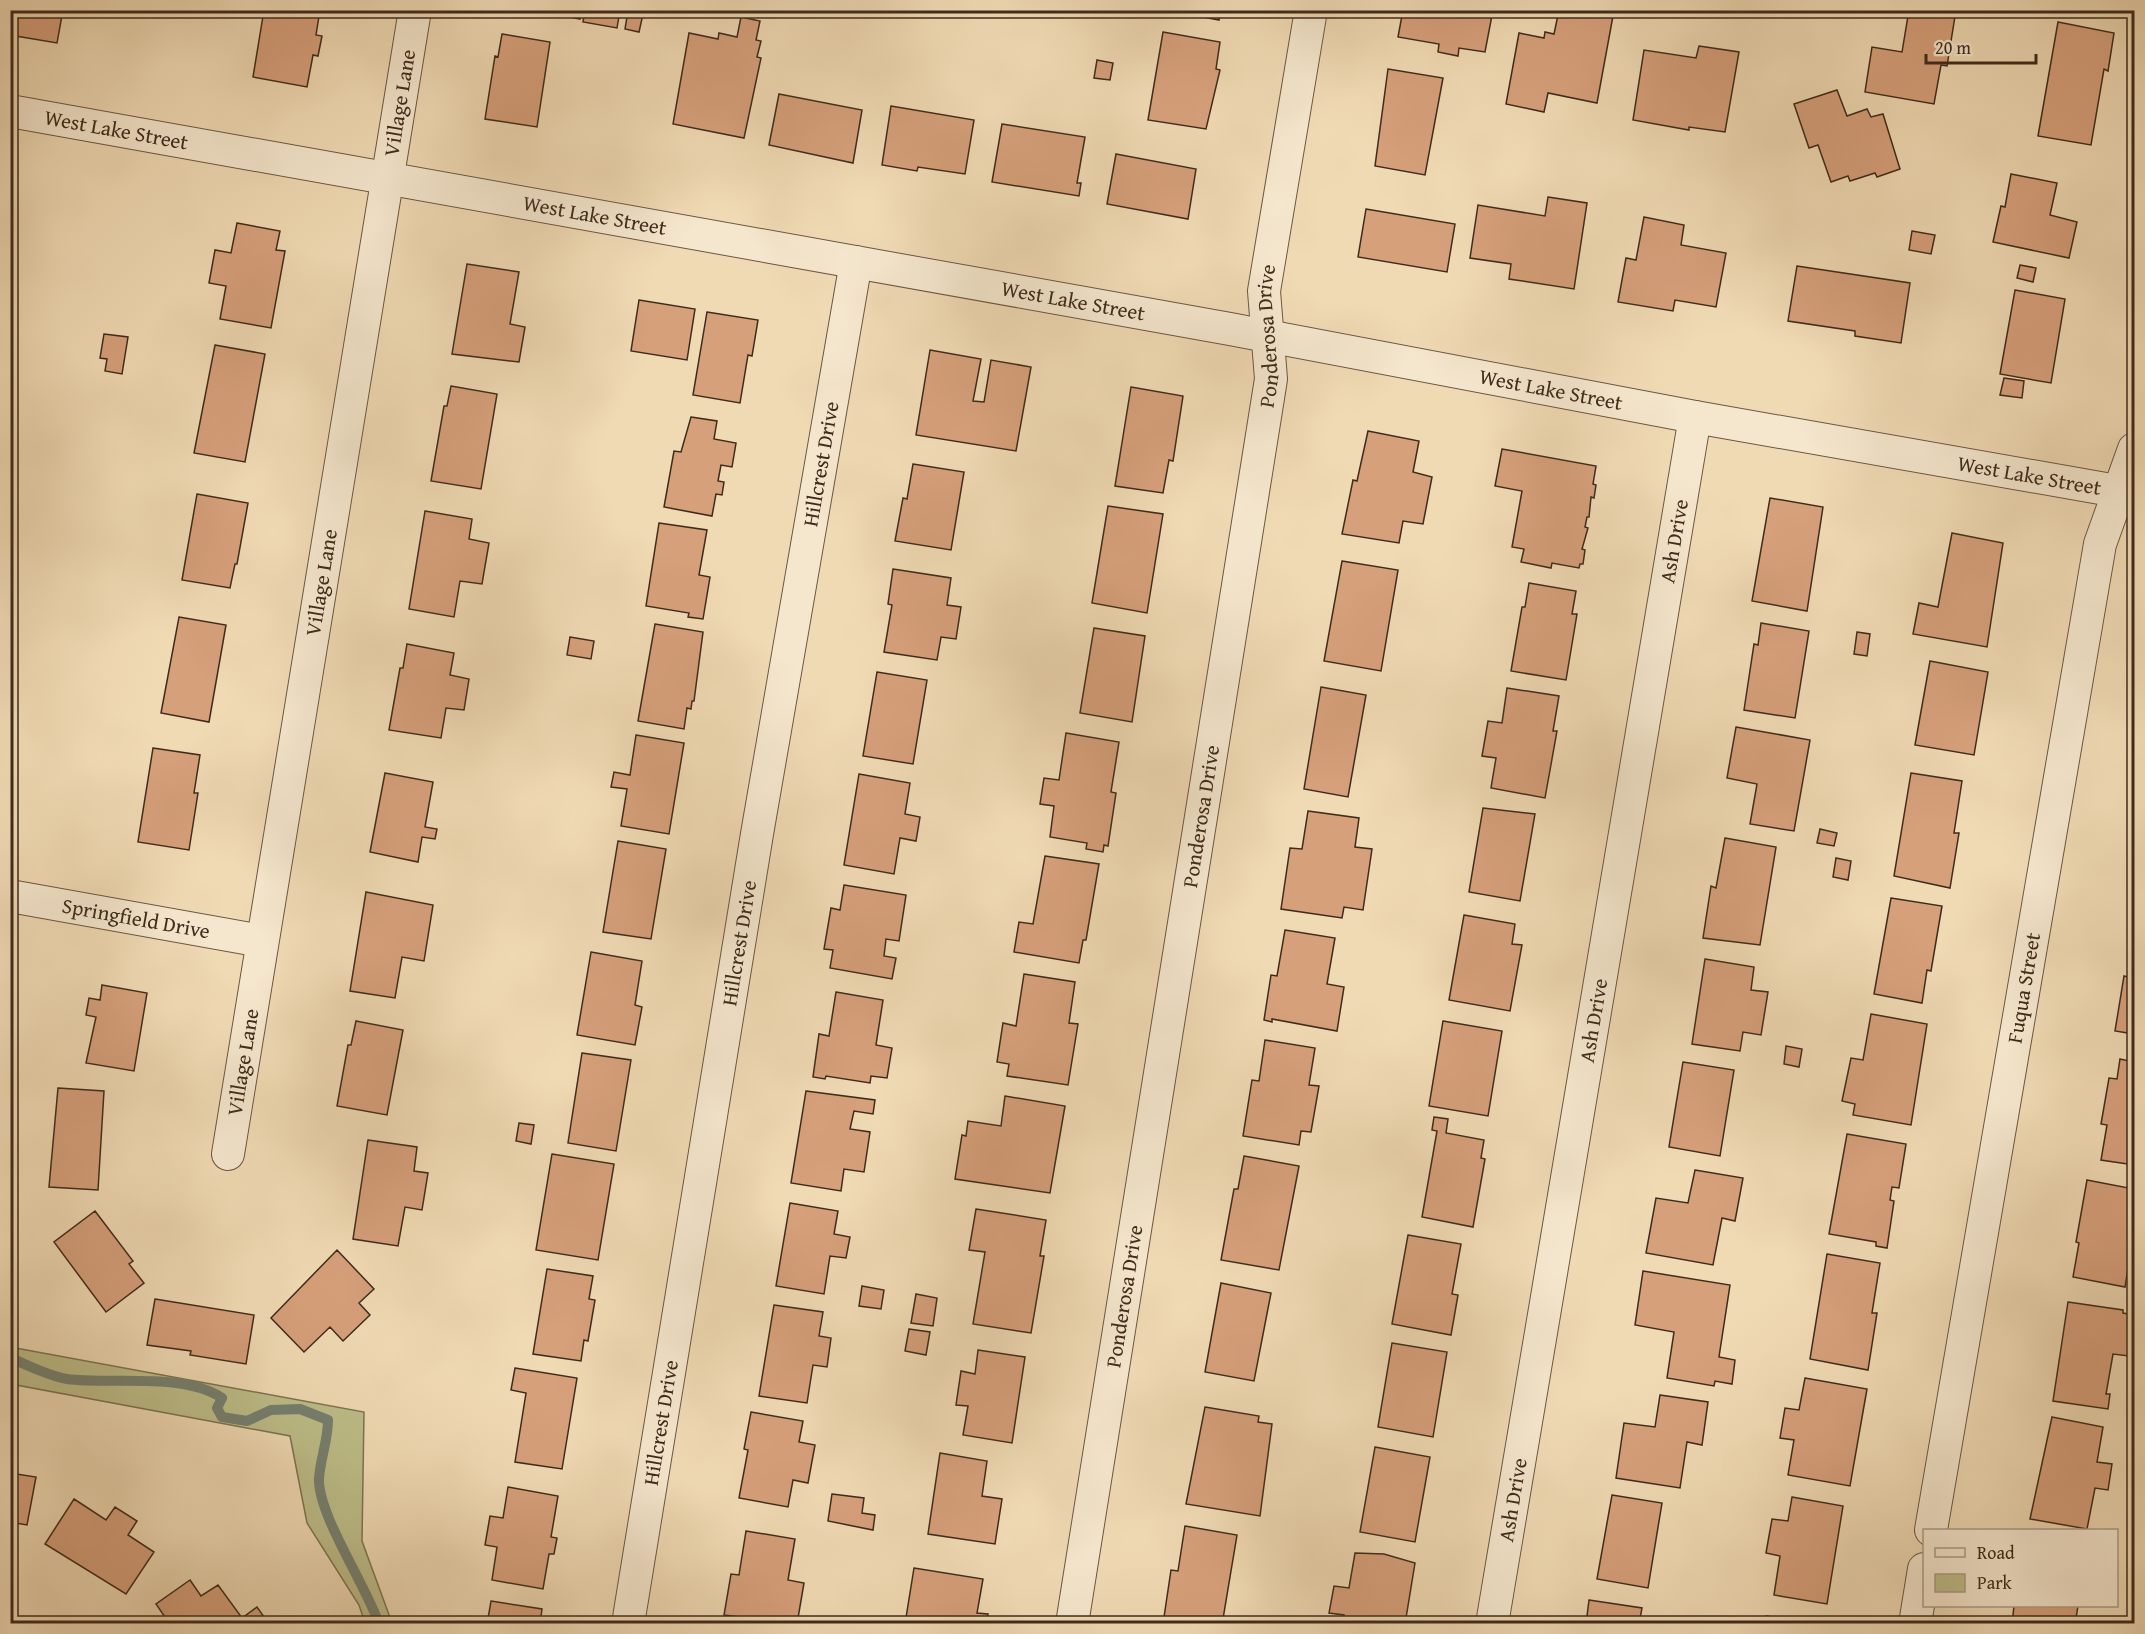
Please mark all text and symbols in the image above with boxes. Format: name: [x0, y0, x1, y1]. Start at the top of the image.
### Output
scale bar: [1926, 27, 2036, 65]
text: 20 m: [1935, 34, 1971, 61]
street label: Village Lane: [375, 47, 423, 159]
street label: West Lake Street: [42, 101, 191, 158]
street label: West Lake Street: [521, 187, 670, 243]
street label: Ponderosa Drive: [1248, 262, 1287, 410]
street label: West Lake Street: [999, 272, 1148, 329]
street label: West Lake Street: [1477, 361, 1626, 418]
street label: Hillcrest Drive: [794, 399, 847, 529]
street label: West Lake Street: [1955, 447, 2104, 503]
street label: Ash Drive: [1651, 497, 1696, 585]
street label: Village Lane: [297, 526, 345, 638]
street label: Ponderosa Drive: [1174, 742, 1227, 890]
street label: Hillcrest Drive: [713, 878, 764, 1008]
street label: Springfield Drive: [60, 890, 213, 946]
street label: Fuqua Street: [1999, 930, 2048, 1046]
street label: Ash Drive: [1571, 976, 1615, 1065]
street label: Village Lane: [218, 1006, 267, 1118]
street label: Ponderosa Drive: [1097, 1222, 1151, 1370]
street label: Hillcrest Drive: [635, 1357, 686, 1488]
street label: Ash Drive: [1490, 1455, 1535, 1544]
legend: [1923, 1529, 2118, 1607]
text: Road: [1977, 1539, 2015, 1566]
text: Park: [1977, 1569, 2013, 1596]

